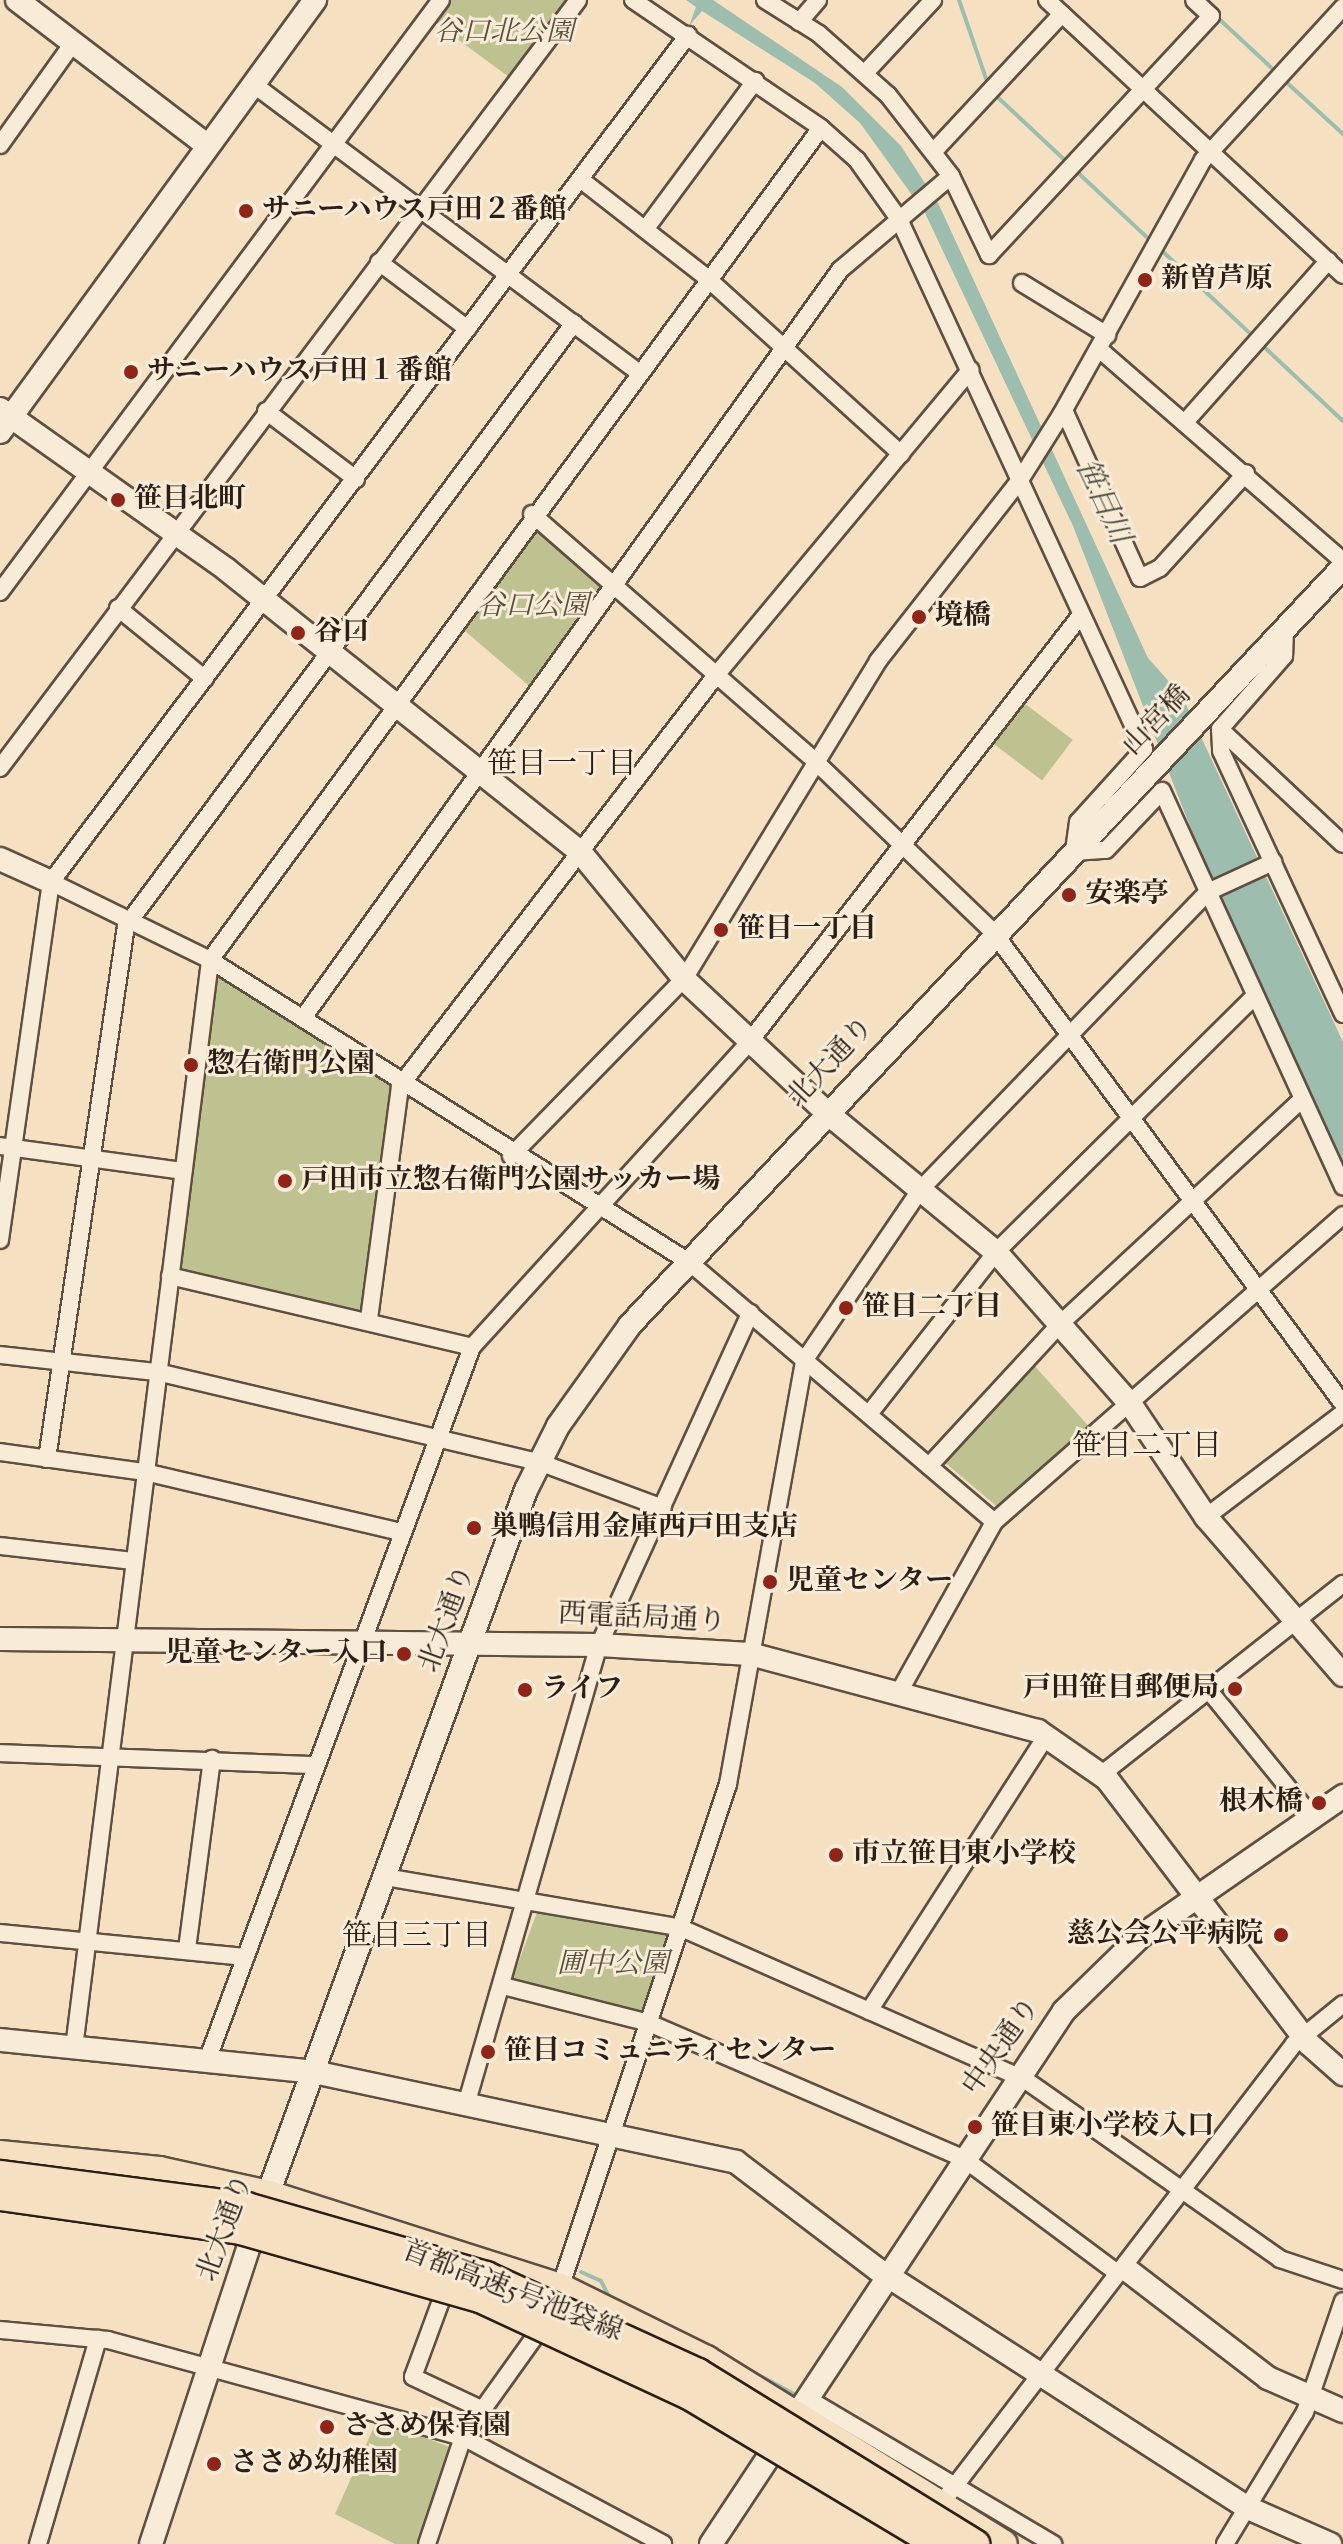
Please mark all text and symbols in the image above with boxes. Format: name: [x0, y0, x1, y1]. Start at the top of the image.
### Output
park label: 谷口北公園: [434, 16, 574, 50]
place label: サニーハウス戸田２番館: [262, 194, 570, 228]
marker: サニーハウス戸田２番館: [237, 202, 255, 220]
place label: 新曽芦原: [1161, 263, 1273, 297]
marker: 新曽芦原: [1136, 271, 1154, 289]
place label: サニーハウス戸田１番館: [147, 355, 455, 389]
marker: サニーハウス戸田１番館: [122, 363, 140, 381]
water label: 笹目川: [1066, 454, 1136, 550]
place label: 笹目北町: [134, 483, 246, 517]
marker: 笹目北町: [109, 491, 127, 509]
park label: 谷口公園: [477, 590, 589, 624]
place label: 境橋: [935, 600, 991, 634]
marker: 境橋: [910, 608, 928, 626]
place label: 谷口: [314, 616, 370, 650]
marker: 谷口: [289, 624, 307, 642]
street label: 山宮橋: [1116, 679, 1198, 763]
district label: 笹目一丁目: [487, 748, 637, 784]
place label: 安楽亭: [1085, 878, 1169, 912]
marker: 安楽亭: [1060, 886, 1078, 904]
place label: 笹目一丁目: [737, 913, 877, 947]
marker: 笹目一丁目: [712, 921, 730, 939]
street label: 北大通り: [781, 1011, 881, 1115]
place label: 惣右衛門公園: [207, 1048, 375, 1082]
marker: 惣右衛門公園: [182, 1056, 200, 1074]
place label: 戸田市立惣右衛門公園サッカー場: [301, 1164, 721, 1198]
marker: 戸田市立惣右衛門公園サッカー場: [276, 1172, 294, 1190]
place label: 笹目二丁目: [862, 1291, 1002, 1325]
marker: 笹目二丁目: [837, 1299, 855, 1317]
district label: 笹目二丁目: [1072, 1430, 1222, 1466]
place label: 巣鴨信用金庫西戸田支店: [490, 1511, 798, 1545]
marker: 巣鴨信用金庫西戸田支店: [465, 1519, 483, 1537]
street label: 北大通り: [413, 1561, 483, 1677]
place label: 児童センター: [786, 1565, 954, 1599]
marker: 児童センター: [761, 1573, 779, 1591]
street label: 西電話局通り: [557, 1598, 727, 1640]
place label: 児童センター入口: [164, 1637, 388, 1671]
marker: 児童センター入口: [395, 1645, 413, 1663]
place label: 戸田笹目郵便局: [1023, 1672, 1219, 1706]
place label: ライフ: [541, 1673, 625, 1707]
marker: 戸田笹目郵便局: [1226, 1680, 1244, 1698]
marker: ライフ: [516, 1681, 534, 1699]
place label: 根木橋: [1219, 1786, 1303, 1820]
marker: 根木橋: [1310, 1794, 1328, 1812]
place label: 市立笹目東小学校: [852, 1838, 1076, 1872]
marker: 市立笹目東小学校: [827, 1846, 845, 1864]
place label: 慈公会公平病院: [1067, 1918, 1263, 1952]
district label: 笹目三丁目: [342, 1920, 492, 1956]
marker: 慈公会公平病院: [1270, 1924, 1292, 1946]
park label: 圃中公園: [557, 1948, 669, 1982]
street label: 中央通り: [956, 1991, 1048, 2103]
place label: 笹目コミュニティセンター: [504, 2035, 840, 2069]
marker: 笹目コミュニティセンター: [479, 2043, 497, 2061]
place label: 笹目東小学校入口: [991, 2110, 1215, 2144]
marker: 笹目東小学校入口: [966, 2118, 984, 2136]
street label: 北大通り: [191, 2170, 261, 2286]
street label: 首都高速5号池袋線: [397, 2234, 627, 2350]
place label: ささめ保育園: [343, 2410, 511, 2444]
marker: ささめ保育園: [318, 2418, 336, 2436]
place label: ささめ幼稚園: [230, 2447, 398, 2481]
marker: ささめ幼稚園: [205, 2455, 223, 2473]

